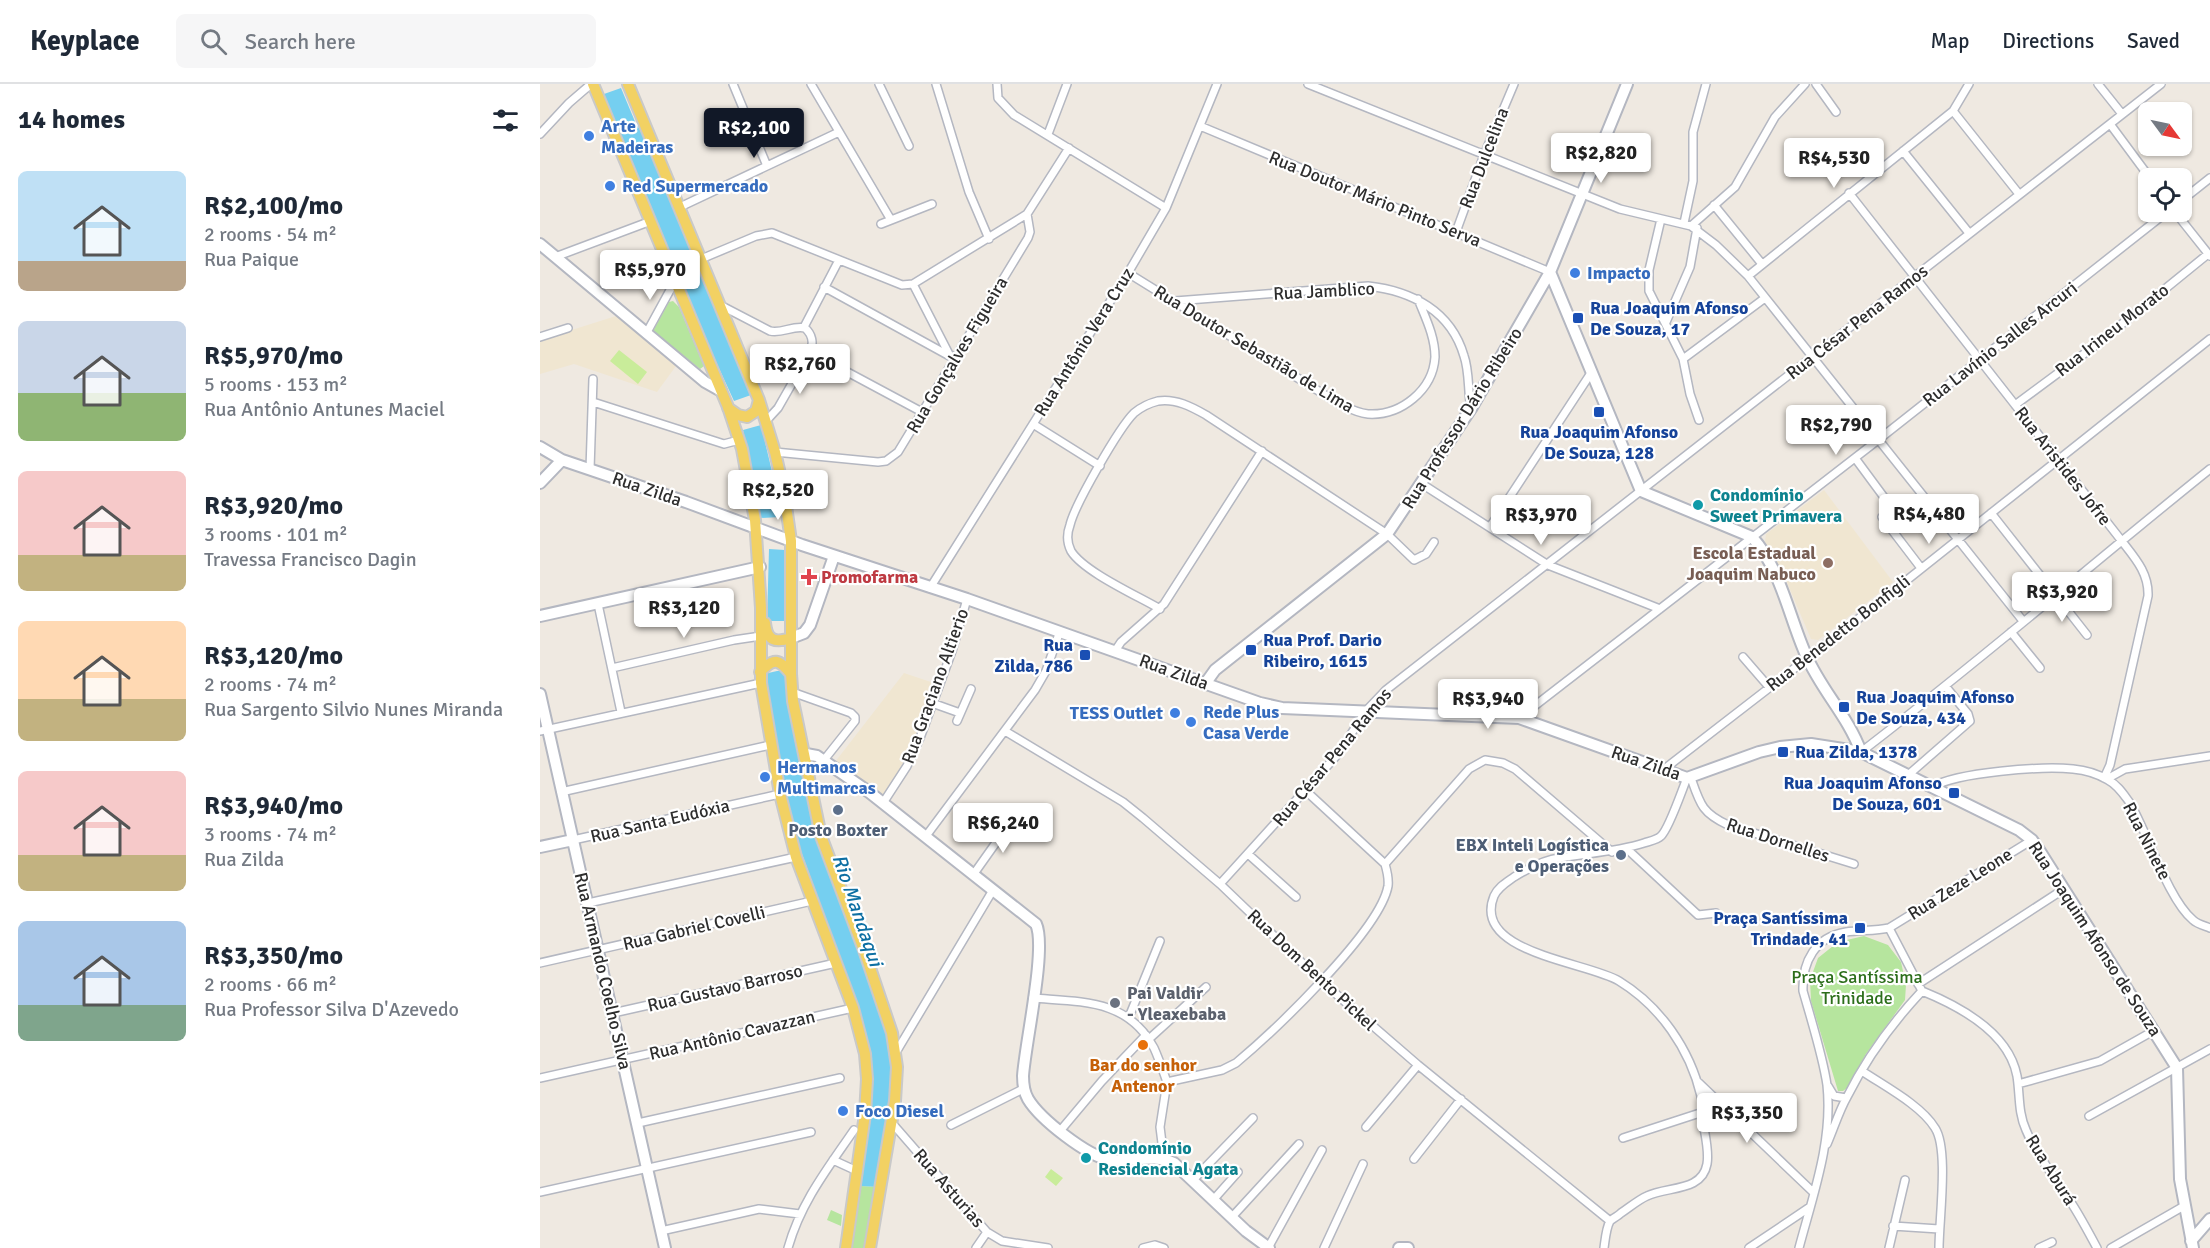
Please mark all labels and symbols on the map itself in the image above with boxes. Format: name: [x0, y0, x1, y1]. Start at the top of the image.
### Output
north arrow: [2138, 102, 2192, 156]
street label: Rua Dulcelina: [1455, 104, 1513, 212]
pin: R$2,100: [699, 108, 809, 159]
place label: Arte Madeiras: [601, 115, 673, 158]
marker: Arte Madeiras: [582, 129, 596, 143]
pin: R$2,820: [1546, 133, 1656, 184]
pin: R$4,530: [1779, 138, 1889, 189]
street label: Rua Doutor Mário Pinto Serva: [1266, 146, 1484, 252]
place label: Red Supermercado: [622, 175, 768, 197]
marker: Red Supermercado: [603, 179, 617, 193]
pin: R$5,970: [595, 250, 705, 301]
street label: Rua César Pena Ramos: [1782, 260, 1932, 384]
place label: Impacto: [1587, 262, 1651, 284]
street label: Rua Antônio Vera Cruz: [1029, 264, 1139, 420]
marker: Impacto: [1568, 266, 1582, 280]
street label: Rua Gonçalves Figueira: [902, 273, 1012, 437]
street label: Rua Jamblico: [1273, 277, 1375, 305]
street label: Rua Lavínio Salles Arcuri: [1918, 277, 2082, 411]
street label: Rua Irineu Morato: [2051, 279, 2173, 381]
street label: Rua Doutor Sebastião de Lima: [1150, 280, 1358, 418]
place label: Rua Joaquim Afonso De Souza, 17: [1590, 297, 1749, 340]
marker: Rua Joaquim Afonso De Souza, 17: [1571, 311, 1585, 325]
street label: Rua Professor Dário Ribeiro: [1397, 323, 1527, 513]
pin: R$2,760: [745, 344, 855, 395]
street label: Rua Aristides Jofre: [2010, 402, 2116, 530]
marker: Rua Joaquim Afonso De Souza, 128: [1592, 405, 1606, 419]
pin: R$2,790: [1781, 405, 1891, 456]
place label: Rua Joaquim Afonso De Souza, 128: [1520, 421, 1678, 464]
street label: Rua Zilda: [609, 467, 685, 511]
pin: R$2,520: [723, 470, 833, 521]
place label: Condomínio Sweet Primavera: [1710, 484, 1842, 527]
pin: R$4,480: [1874, 494, 1984, 545]
pin: R$3,970: [1486, 495, 1596, 546]
marker: Condomínio Sweet Primavera: [1691, 498, 1705, 512]
place label: Escola Estadual Joaquim Nabuco: [1686, 542, 1816, 585]
marker: Escola Estadual Joaquim Nabuco: [1821, 556, 1835, 570]
place label: Promofarma: [821, 566, 918, 588]
marker: Promofarma: [802, 570, 816, 584]
street label: Rua Benedetto Bonfigli: [1762, 570, 1914, 696]
pin: R$3,920: [2007, 572, 2117, 623]
pin: R$3,120: [629, 588, 739, 639]
street label: Rua Graciano Altierio: [897, 605, 973, 767]
place label: Rua Prof. Dario Ribeiro, 1615: [1263, 629, 1382, 672]
place label: Rua Zilda, 786: [994, 634, 1073, 677]
marker: Rua Prof. Dario Ribeiro, 1615: [1244, 643, 1258, 657]
marker: Rua Zilda, 786: [1078, 648, 1092, 662]
street label: Rua Zilda: [1136, 649, 1212, 695]
pin: R$3,940: [1433, 679, 1543, 730]
street label: Rua César Pena Ramos: [1268, 683, 1396, 831]
place label: Rua Joaquim Afonso De Souza, 434: [1856, 686, 2015, 729]
marker: Rua Joaquim Afonso De Souza, 434: [1837, 700, 1851, 714]
place label: Rede Plus Casa Verde: [1203, 701, 1289, 744]
place label: TESS Outlet: [1070, 702, 1163, 724]
marker: TESS Outlet: [1168, 706, 1182, 720]
marker: Rede Plus Casa Verde: [1184, 715, 1198, 729]
street label: Rua Zilda: [1608, 741, 1684, 785]
place label: Rua Zilda, 1378: [1795, 741, 1917, 763]
marker: Rua Zilda, 1378: [1776, 745, 1790, 759]
place label: Hermanos Multimarcas: [777, 756, 876, 799]
marker: Hermanos Multimarcas: [758, 770, 772, 784]
place label: Rua Joaquim Afonso De Souza, 601: [1784, 772, 1942, 815]
marker: Rua Joaquim Afonso De Souza, 601: [1947, 786, 1961, 800]
street label: Rua Santa Eudóxia: [588, 794, 732, 848]
street label: Rua Ninete: [2118, 798, 2176, 884]
marker: Posto Boxter: [831, 803, 845, 817]
pin: R$6,240: [948, 803, 1058, 854]
street label: Rua Dornelles: [1724, 813, 1832, 867]
place label: Posto Boxter: [788, 819, 889, 841]
place label: EBX Inteli Logística e Operações: [1455, 834, 1609, 877]
street label: Rua Joaquim Afonso de Souza: [2024, 837, 2166, 1041]
street label: Rua Zeze Leone: [1904, 843, 2016, 925]
marker: EBX Inteli Logística e Operações: [1614, 848, 1628, 862]
water label: Rio Mandaqui: [827, 851, 889, 971]
street label: Rua Armando Coelho Silva: [570, 870, 636, 1072]
street label: Rua Gabriel Covelli: [621, 901, 767, 955]
street label: Rua Dom Bento Pickel: [1243, 905, 1381, 1035]
place label: Praça Santíssima Trindade, 41: [1713, 907, 1848, 950]
marker: Praça Santíssima Trindade, 41: [1853, 921, 1867, 935]
street label: Rua Gustavo Barroso: [645, 959, 805, 1017]
park label: Praça Santíssima Trinidade: [1791, 966, 1923, 1009]
place label: Pai Valdir - Yleaxebaba: [1127, 982, 1226, 1025]
marker: Pai Valdir - Yleaxebaba: [1108, 996, 1122, 1010]
street label: Rua Antônio Cavazzan: [647, 1005, 817, 1065]
marker: Bar do senhor Antenor: [1136, 1038, 1150, 1052]
place label: Bar do senhor Antenor: [1089, 1054, 1198, 1097]
pin: R$3,350: [1692, 1093, 1802, 1144]
place label: Foco Diesel: [855, 1100, 944, 1122]
marker: Foco Diesel: [836, 1104, 850, 1118]
street label: Rua Aburá: [2021, 1131, 2081, 1209]
place label: Condomínio Residencial Agata: [1098, 1137, 1239, 1180]
street label: Rua Asturias: [909, 1144, 989, 1232]
marker: Condomínio Residencial Agata: [1079, 1151, 1093, 1165]

